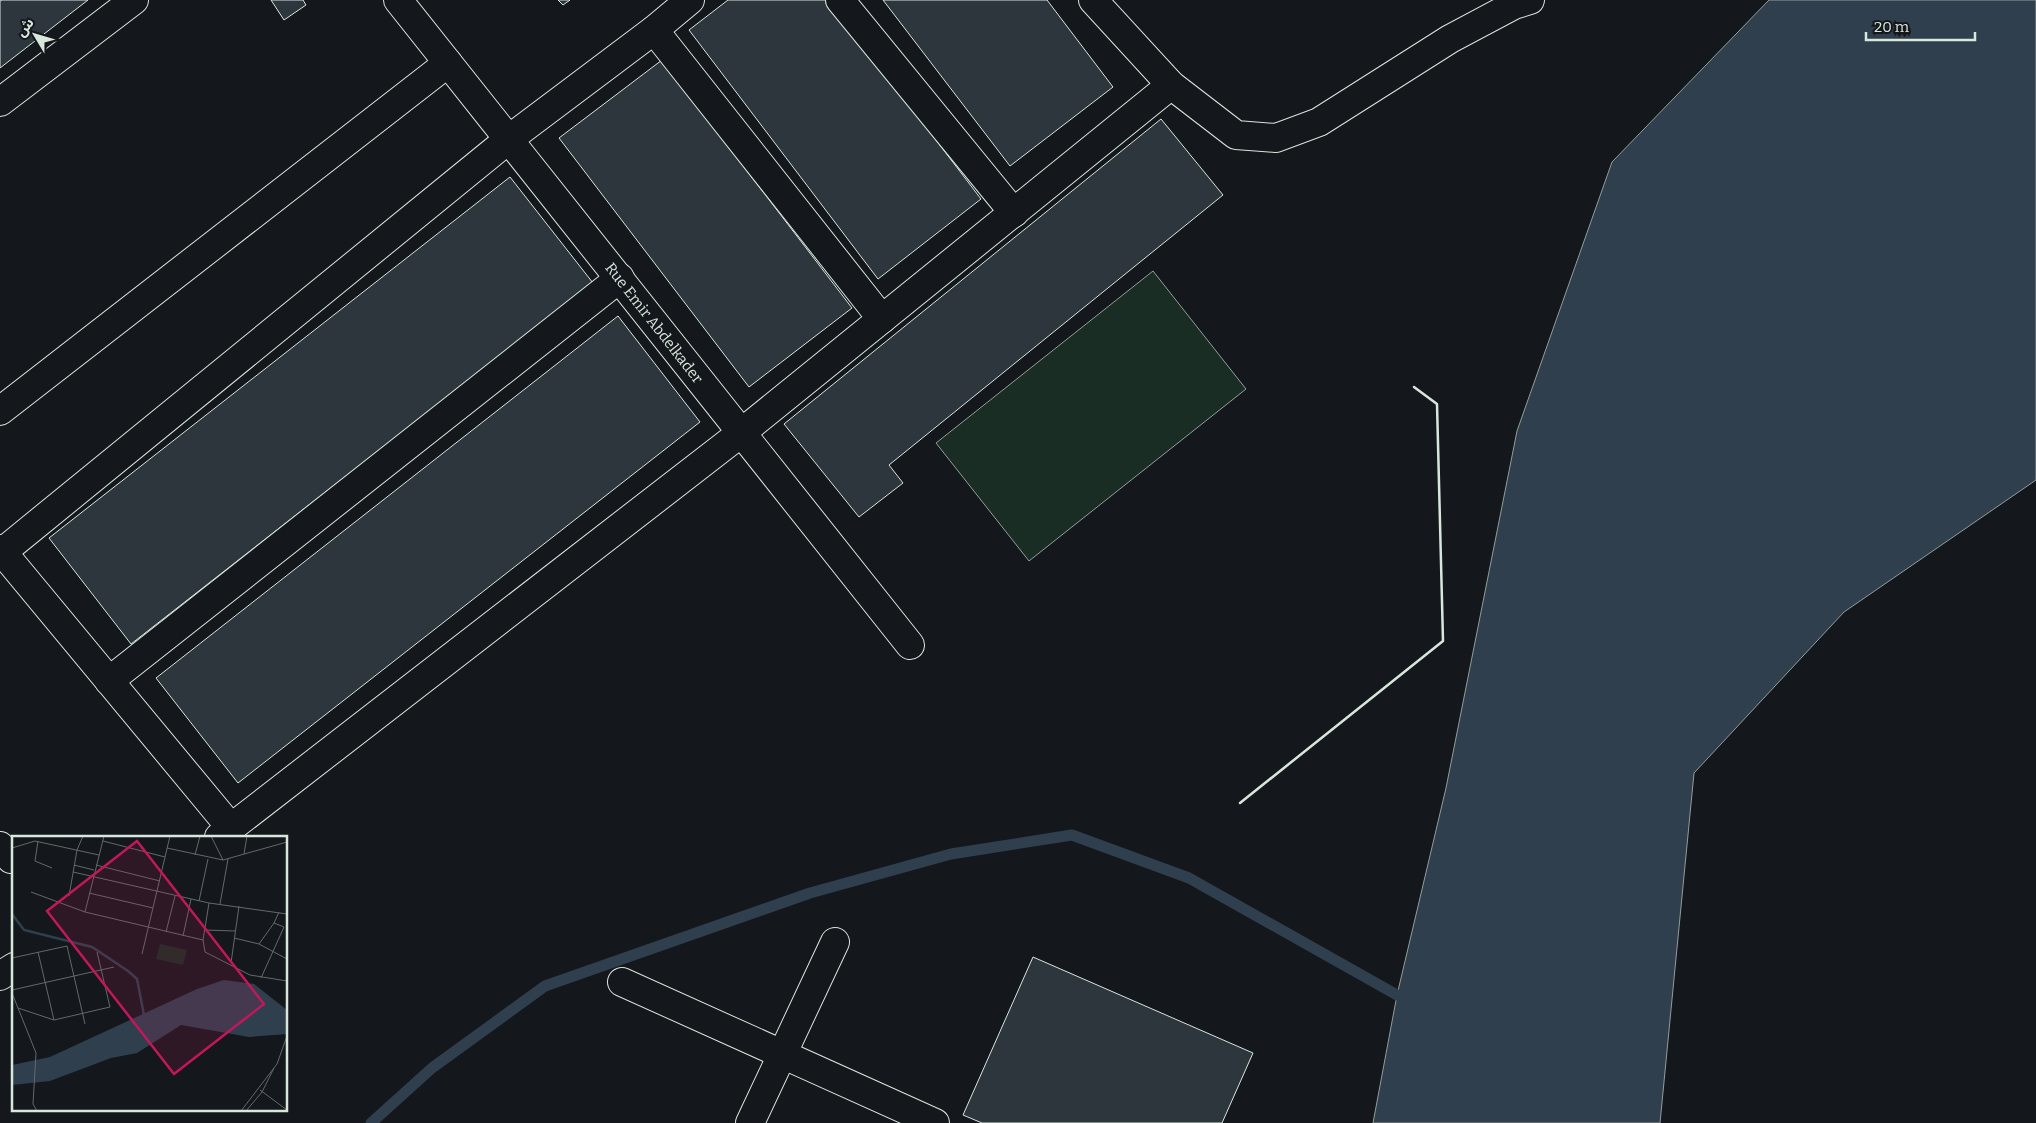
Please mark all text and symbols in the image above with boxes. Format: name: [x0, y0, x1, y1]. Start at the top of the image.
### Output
north arrow: [10, 10, 60, 60]
scale bar: [1866, 10, 1975, 42]
text: ش: [13, 15, 38, 40]
text: 20 m: [1874, 18, 1910, 36]
street label: Rue Emir Abdelkader: [601, 259, 707, 387]
inset map: [12, 836, 288, 1110]

